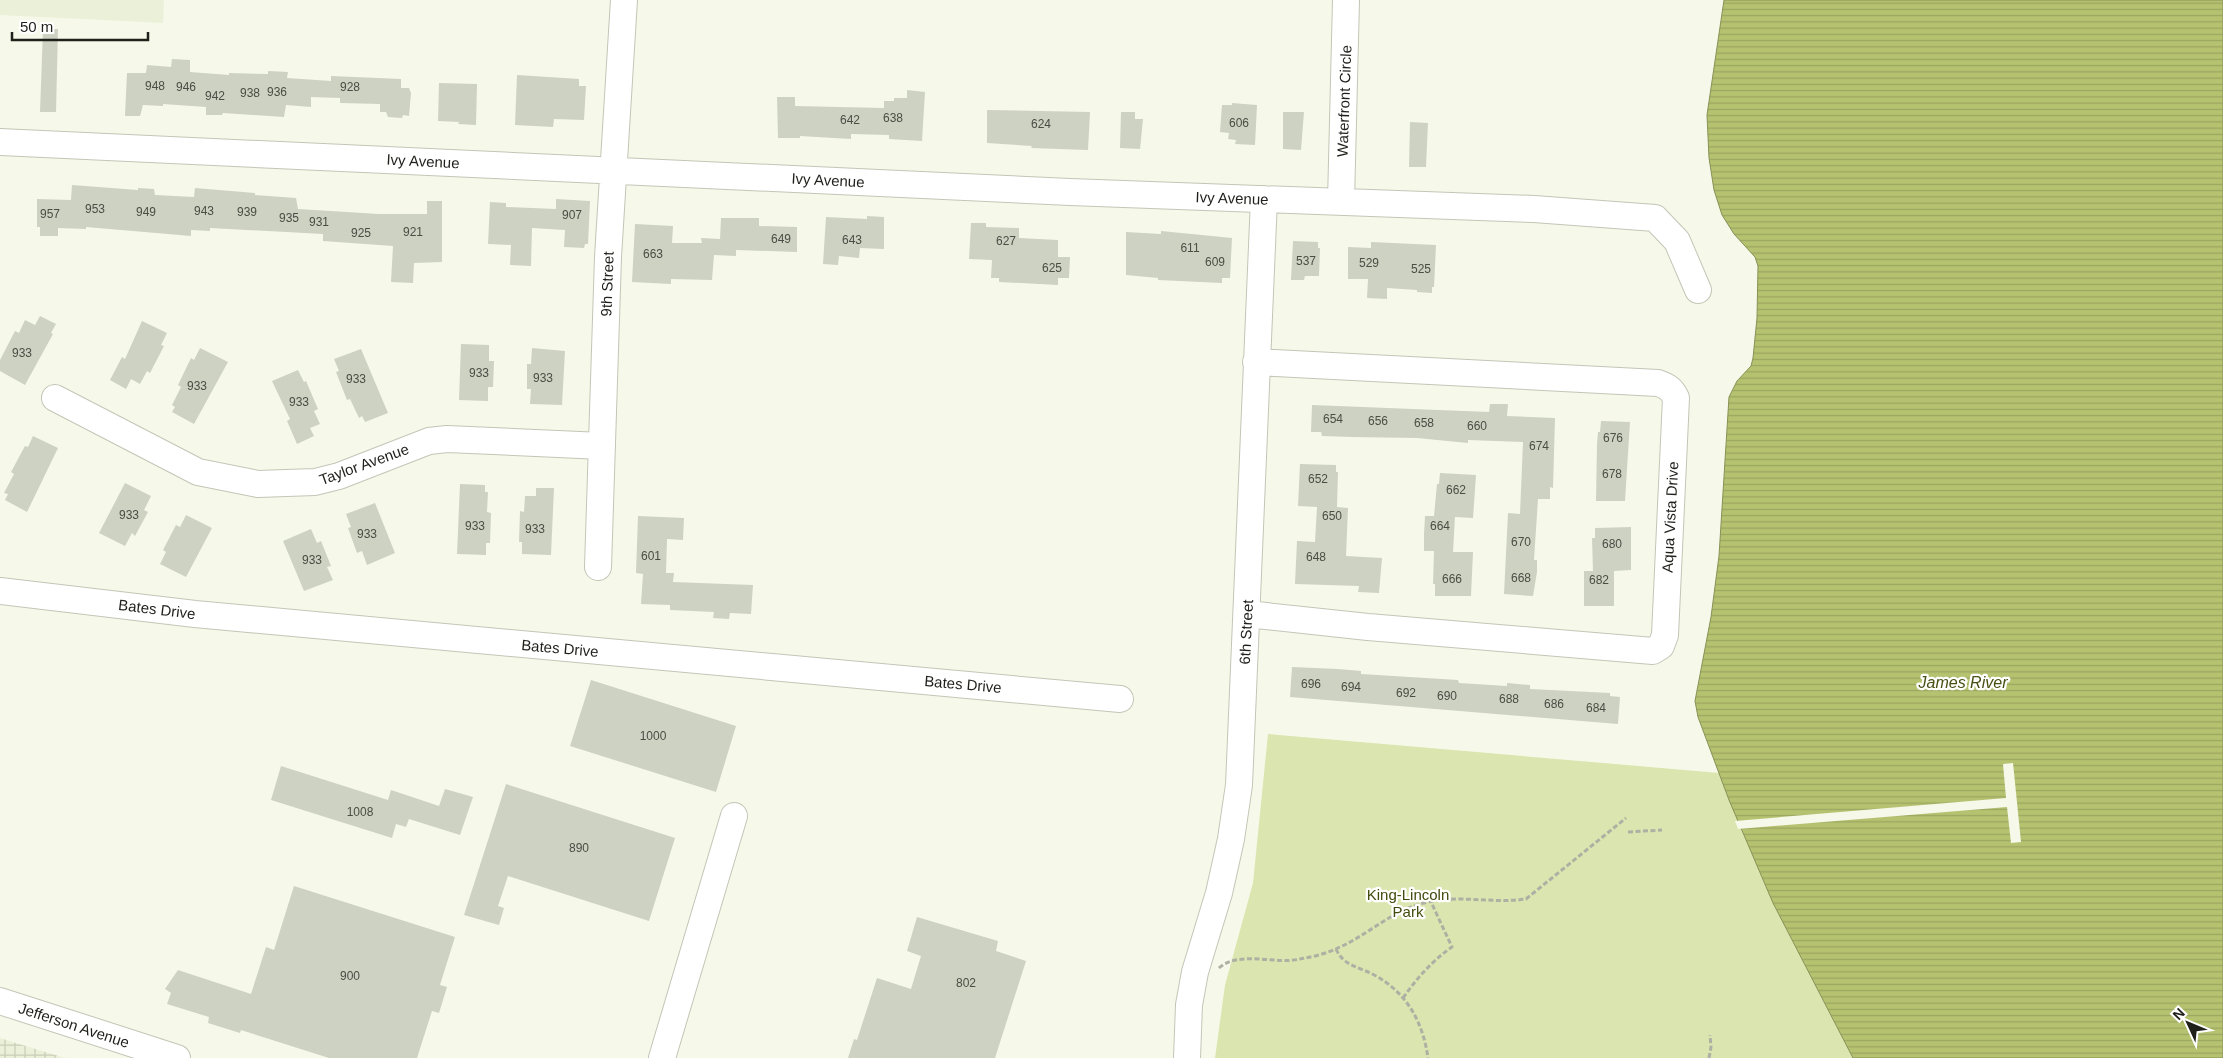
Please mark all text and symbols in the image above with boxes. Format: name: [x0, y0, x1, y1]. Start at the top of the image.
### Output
scale bar: [12, 10, 149, 42]
text: 50 m: [20, 18, 53, 35]
street label: Waterfront Circle: [1334, 45, 1354, 157]
house number: 948: [145, 79, 165, 93]
house number: 946: [176, 80, 196, 94]
house number: 928: [340, 80, 360, 94]
house number: 936: [267, 85, 287, 99]
house number: 938: [240, 86, 260, 100]
house number: 942: [205, 89, 225, 103]
house number: 638: [883, 111, 903, 125]
house number: 642: [840, 113, 860, 127]
house number: 606: [1229, 116, 1249, 130]
house number: 624: [1031, 117, 1051, 131]
street label: Ivy Avenue: [386, 151, 460, 171]
street label: Ivy Avenue: [791, 170, 865, 190]
street label: Ivy Avenue: [1195, 188, 1269, 208]
house number: 953: [85, 202, 105, 216]
house number: 943: [194, 204, 214, 218]
house number: 949: [136, 205, 156, 219]
house number: 939: [237, 205, 257, 219]
house number: 957: [40, 207, 60, 221]
house number: 907: [562, 208, 582, 222]
house number: 935: [279, 211, 299, 225]
house number: 931: [309, 215, 329, 229]
house number: 921: [403, 225, 423, 239]
house number: 925: [351, 226, 371, 240]
house number: 649: [771, 232, 791, 246]
house number: 643: [842, 233, 862, 247]
house number: 627: [996, 234, 1016, 248]
house number: 611: [1180, 241, 1200, 255]
house number: 663: [643, 247, 663, 261]
street label: 9th Street: [597, 250, 617, 317]
house number: 537: [1296, 254, 1316, 268]
house number: 609: [1205, 255, 1225, 269]
house number: 529: [1359, 256, 1379, 270]
house number: 625: [1042, 261, 1062, 275]
house number: 525: [1411, 262, 1431, 276]
house number: 933: [12, 346, 32, 360]
house number: 933: [469, 366, 489, 380]
house number: 933: [533, 371, 553, 385]
house number: 933: [346, 372, 366, 386]
house number: 933: [187, 379, 207, 393]
house number: 933: [289, 395, 309, 409]
house number: 654: [1323, 412, 1343, 426]
house number: 656: [1368, 414, 1388, 428]
house number: 658: [1414, 416, 1434, 430]
house number: 660: [1467, 419, 1487, 433]
house number: 676: [1603, 431, 1623, 445]
house number: 674: [1529, 439, 1549, 453]
street label: Taylor Avenue: [317, 440, 411, 488]
street label: Aqua Vista Drive: [1659, 461, 1681, 573]
house number: 678: [1602, 467, 1622, 481]
house number: 652: [1308, 472, 1328, 486]
house number: 662: [1446, 483, 1466, 497]
house number: 933: [119, 508, 139, 522]
house number: 650: [1322, 509, 1342, 523]
house number: 933: [465, 519, 485, 533]
house number: 664: [1430, 519, 1450, 533]
house number: 933: [525, 522, 545, 536]
house number: 933: [357, 527, 377, 541]
house number: 670: [1511, 535, 1531, 549]
house number: 680: [1602, 537, 1622, 551]
house number: 601: [641, 549, 661, 563]
house number: 648: [1306, 550, 1326, 564]
house number: 933: [302, 553, 322, 567]
house number: 668: [1511, 571, 1531, 585]
house number: 666: [1442, 572, 1462, 586]
house number: 682: [1589, 573, 1609, 587]
street label: Bates Drive: [117, 596, 197, 622]
street label: 6th Street: [1236, 598, 1256, 665]
street label: Bates Drive: [521, 636, 599, 660]
street label: Bates Drive: [924, 672, 1002, 696]
water label: James River: [1918, 674, 2008, 691]
house number: 696: [1301, 677, 1321, 691]
house number: 694: [1341, 680, 1361, 694]
house number: 692: [1396, 686, 1416, 700]
house number: 690: [1437, 689, 1457, 703]
house number: 688: [1499, 692, 1519, 706]
house number: 686: [1544, 697, 1564, 711]
house number: 684: [1586, 701, 1606, 715]
house number: 1000: [640, 729, 667, 743]
house number: 1008: [347, 805, 374, 819]
house number: 890: [569, 841, 589, 855]
park label: King-Lincoln Park: [1367, 886, 1449, 920]
house number: 900: [340, 969, 360, 983]
house number: 802: [956, 976, 976, 990]
north arrow: [2163, 998, 2213, 1048]
street label: Jefferson Avenue: [17, 999, 131, 1051]
text: N: [2169, 1005, 2188, 1023]

